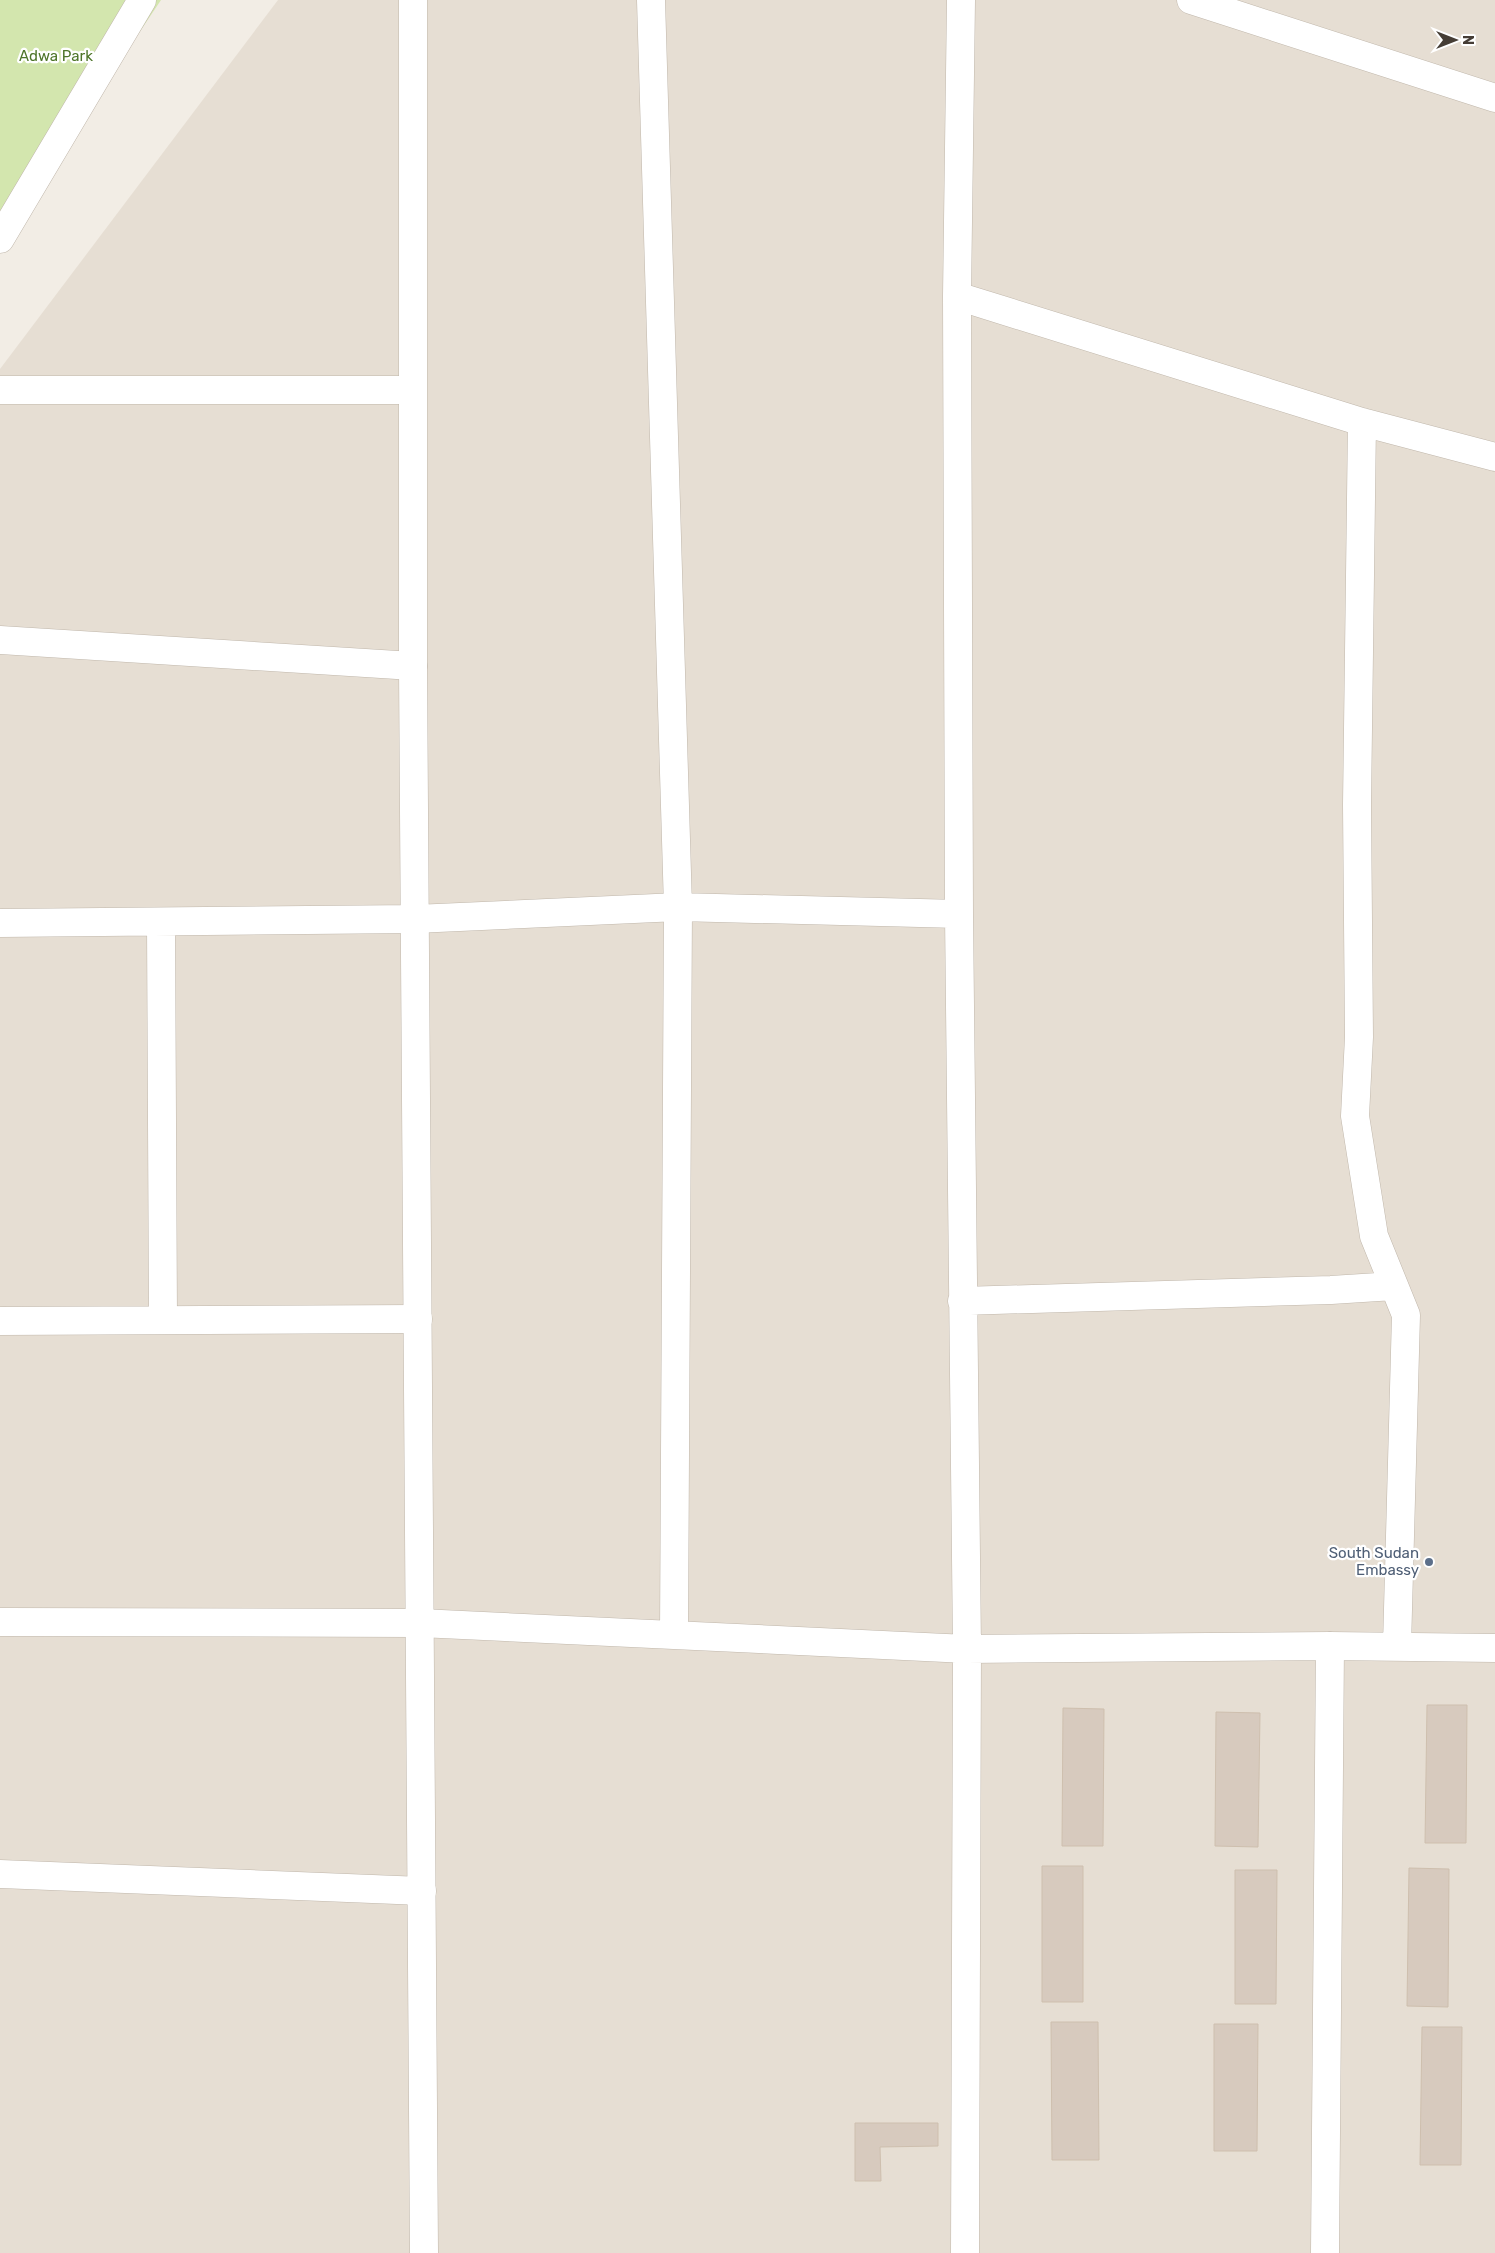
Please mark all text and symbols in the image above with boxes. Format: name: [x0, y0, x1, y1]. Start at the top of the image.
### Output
north arrow: [1430, 15, 1480, 65]
text: N: [1459, 35, 1476, 45]
park label: Adwa Park: [19, 47, 93, 65]
place label: South Sudan Embassy: [1329, 1544, 1419, 1579]
marker: South Sudan Embassy: [1423, 1556, 1435, 1568]

